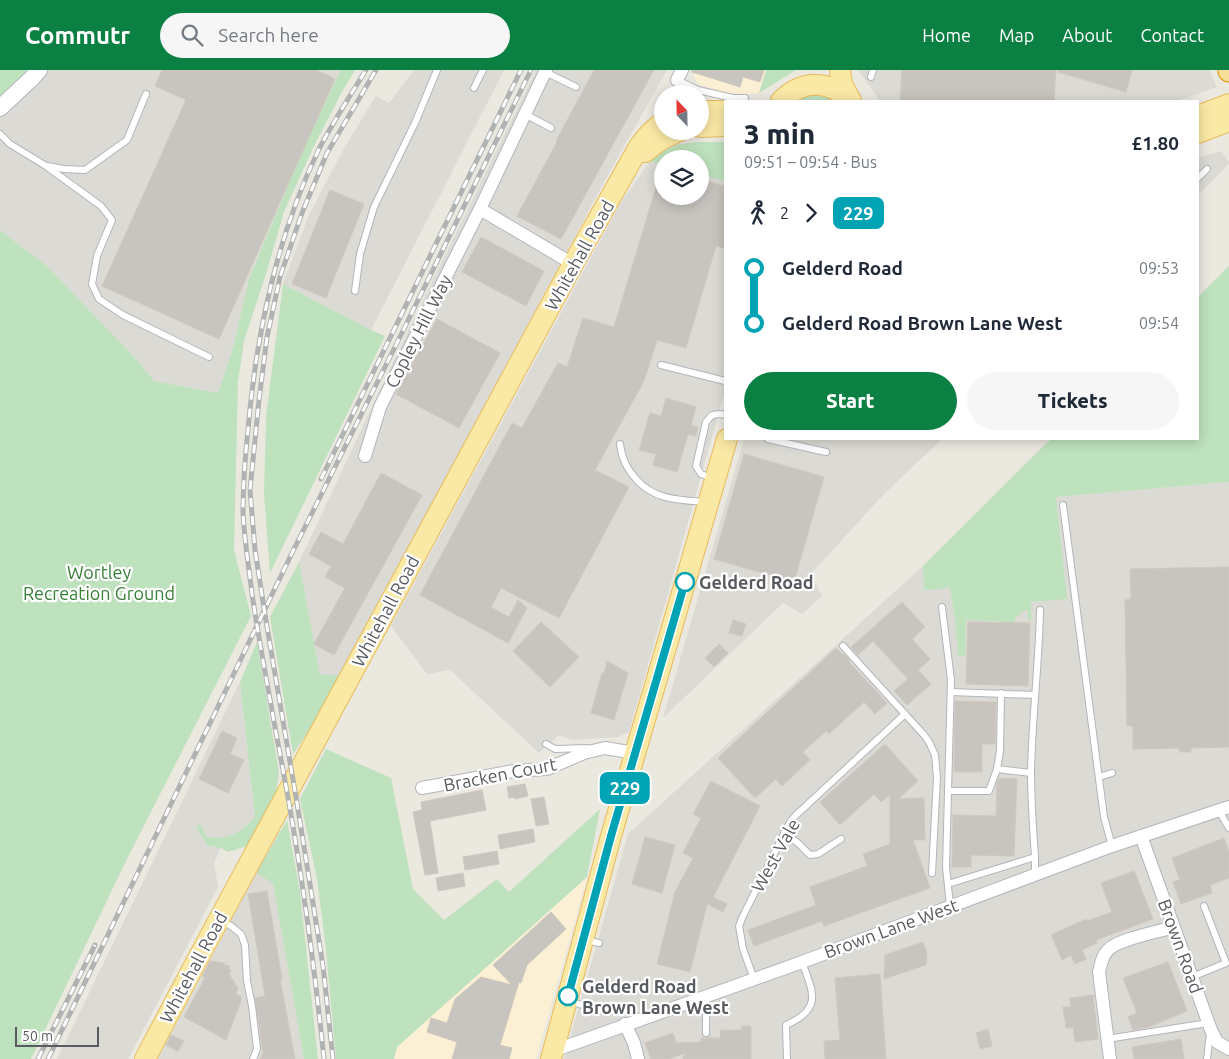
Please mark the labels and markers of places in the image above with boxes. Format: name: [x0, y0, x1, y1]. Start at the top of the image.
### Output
marker: Gelderd Road: [675, 572, 695, 592]
place label: Gelderd Road: [699, 572, 814, 592]
place label: Gelderd Road Brown Lane West: [582, 976, 729, 1017]
marker: Gelderd Road Brown Lane West: [558, 986, 578, 1006]

